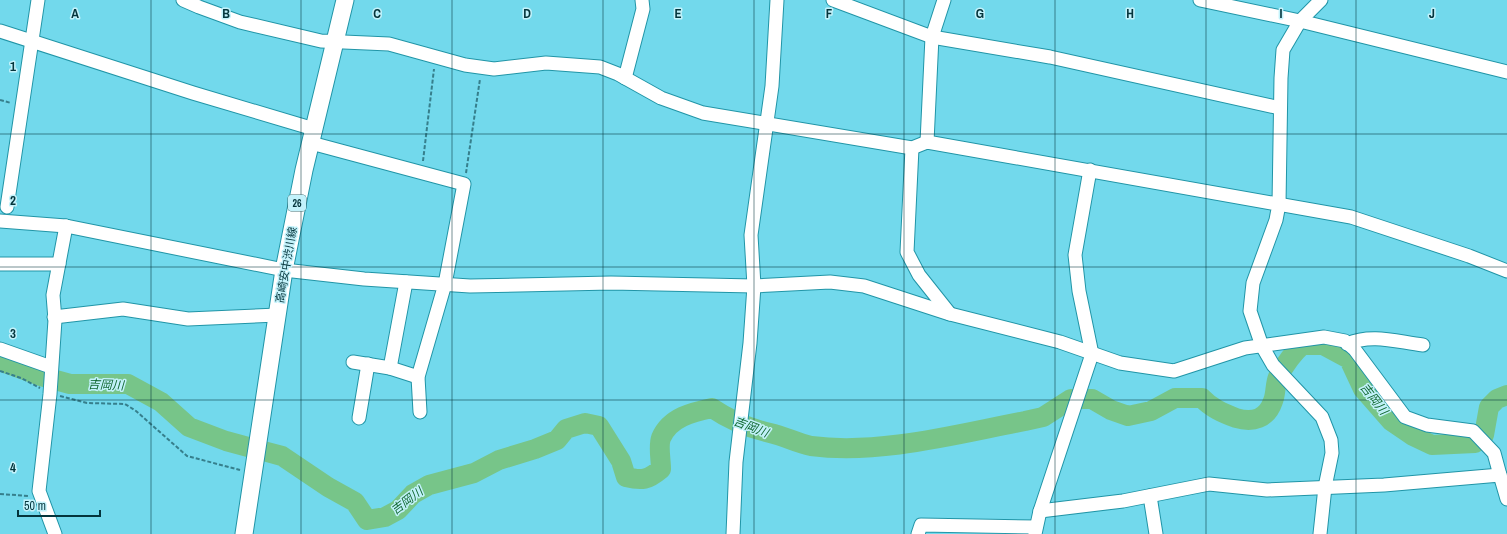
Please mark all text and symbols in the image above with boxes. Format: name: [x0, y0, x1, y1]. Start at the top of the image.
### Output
text: A: [71, 5, 79, 22]
text: B: [222, 5, 230, 22]
text: C: [373, 5, 381, 22]
text: D: [523, 5, 531, 22]
text: E: [674, 5, 682, 22]
text: F: [826, 5, 833, 22]
text: G: [976, 5, 984, 22]
text: H: [1126, 5, 1134, 22]
text: I: [1280, 5, 1283, 22]
text: J: [1429, 5, 1435, 22]
text: 1: [10, 58, 16, 75]
text: 2: [10, 192, 16, 209]
road number: 26: [288, 195, 306, 211]
street label: 高崎安中渋川線: [272, 226, 300, 304]
text: 3: [10, 325, 16, 342]
water label: 吉岡川: [88, 376, 126, 394]
water label: 吉岡川: [1357, 380, 1393, 420]
water label: 吉岡川: [731, 413, 773, 442]
text: 4: [10, 459, 16, 476]
water label: 吉岡川: [388, 483, 428, 518]
scale bar: [18, 492, 100, 518]
text: 50 m: [24, 498, 46, 514]

